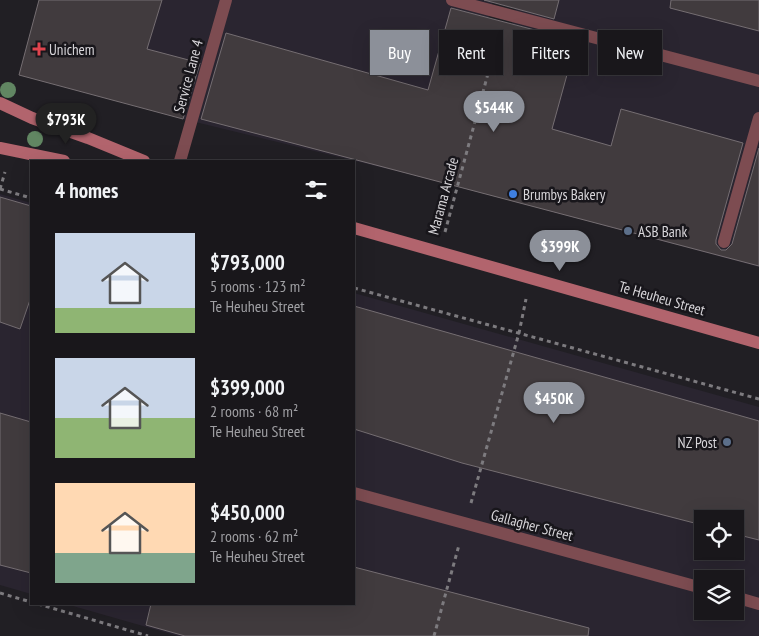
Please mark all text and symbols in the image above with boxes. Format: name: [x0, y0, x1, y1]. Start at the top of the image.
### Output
chip: Buy: [370, 30, 429, 75]
chip: Rent: [439, 30, 503, 75]
chip: Filters: [513, 30, 588, 75]
chip: New: [598, 30, 662, 75]
street label: Service Lane 4: [169, 37, 207, 115]
place label: Unichem: [49, 40, 95, 59]
marker: Unichem: [33, 43, 45, 55]
pin: $544K: [459, 90, 529, 133]
text: $544K: [475, 97, 513, 117]
pin: $793K: [31, 102, 101, 145]
text: $793K: [47, 109, 85, 129]
street label: Marama Arcade: [424, 155, 462, 237]
icon: filters: [302, 176, 330, 204]
text: 4 homes: [55, 177, 118, 204]
place label: Brumbys Bakery: [523, 185, 606, 204]
marker: Brumbys Bakery: [507, 188, 519, 200]
place label: ASB Bank: [638, 222, 687, 241]
marker: ASB Bank: [622, 225, 634, 237]
pin: $399K: [525, 230, 595, 272]
text: $399K: [541, 236, 579, 256]
text: $793,000: [210, 249, 285, 276]
icon: home: [95, 253, 155, 313]
text: 5 rooms · 123 m²: [210, 276, 306, 296]
street label: Te Heuheu Street: [617, 277, 707, 319]
text: Te Heuheu Street: [210, 296, 305, 316]
text: $399,000: [210, 374, 285, 401]
icon: home: [95, 378, 155, 438]
pin: $450K: [519, 382, 589, 424]
text: $450K: [535, 388, 573, 408]
text: 2 rooms · 68 m²: [210, 401, 298, 421]
text: Te Heuheu Street: [210, 421, 305, 441]
place label: NZ Post: [678, 433, 717, 452]
marker: NZ Post: [721, 436, 733, 448]
text: $450,000: [210, 499, 285, 526]
icon: home: [95, 503, 155, 563]
street label: Gallagher Street: [489, 505, 575, 545]
map controls: [694, 510, 744, 620]
button: locate: [694, 510, 744, 560]
text: 2 rooms · 62 m²: [210, 526, 298, 546]
text: Te Heuheu Street: [210, 546, 305, 566]
button: layers: [694, 570, 744, 620]

